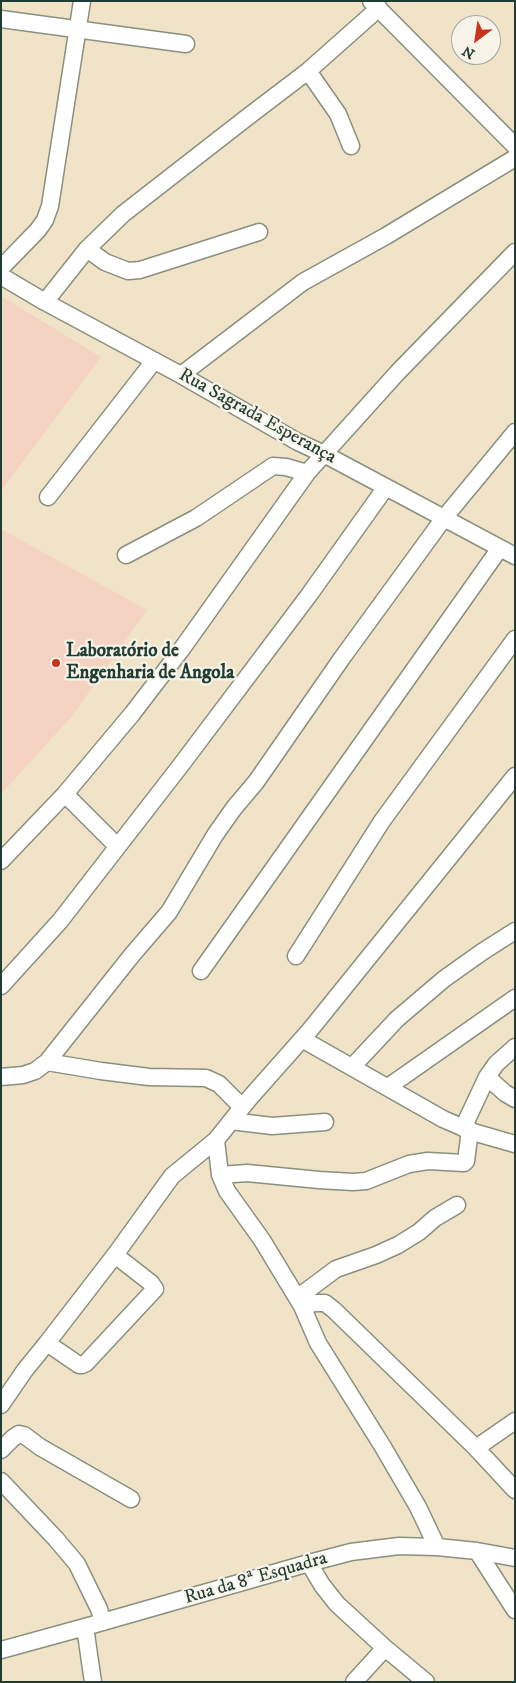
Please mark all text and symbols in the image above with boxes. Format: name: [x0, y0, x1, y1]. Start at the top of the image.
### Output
north arrow: [451, 15, 501, 65]
text: N: [459, 41, 478, 63]
street label: Rua Sagrada Esperança: [174, 364, 340, 470]
place label: Laboratório de Engenharia de Angola: [66, 641, 234, 685]
marker: Laboratório de Engenharia de Angola: [50, 657, 62, 669]
street label: Rua da 8ª Esquadra: [182, 1548, 330, 1610]

